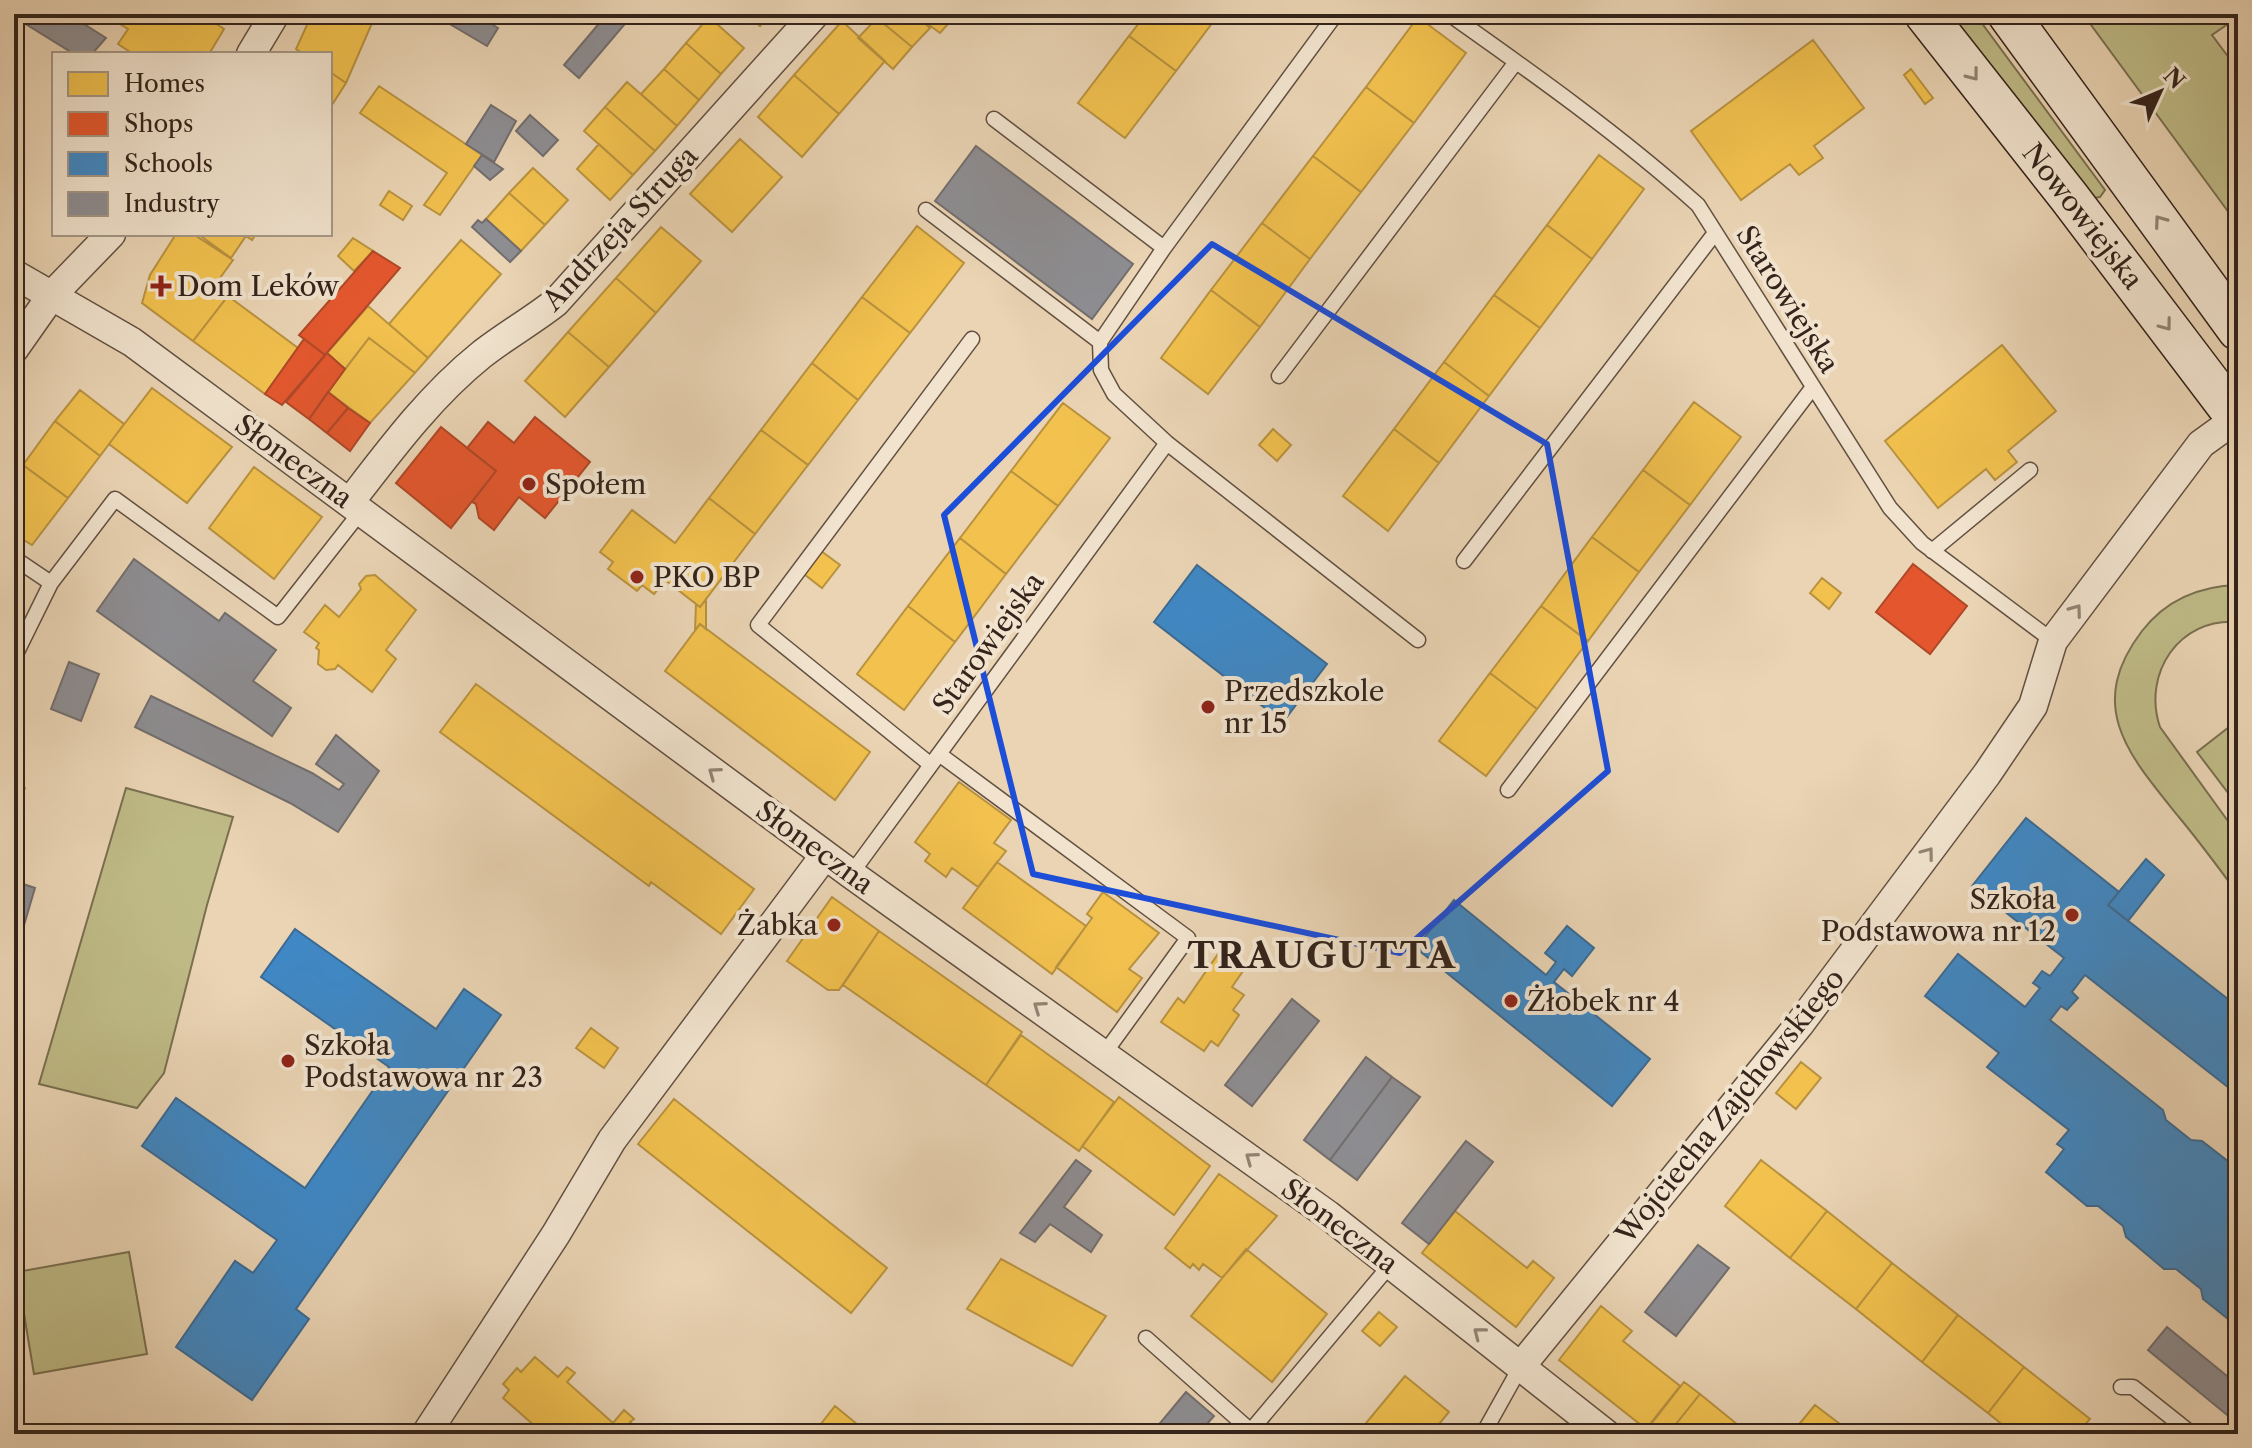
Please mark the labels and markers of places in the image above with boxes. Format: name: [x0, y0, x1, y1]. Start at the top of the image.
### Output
place label: Dom Leków: [177, 269, 340, 303]
marker: Dom Leków: [152, 277, 170, 295]
place label: Społem: [545, 467, 646, 501]
marker: Społem: [520, 475, 538, 493]
place label: PKO BP: [653, 560, 760, 594]
marker: PKO BP: [628, 568, 646, 586]
place label: Przedszkole nr 15: [1224, 674, 1384, 740]
marker: Przedszkole nr 15: [1199, 698, 1217, 716]
place label: Szkoła Podstawowa nr 12: [1821, 882, 2056, 948]
marker: Szkoła Podstawowa nr 12: [2063, 906, 2081, 924]
place label: Żabka: [737, 908, 818, 942]
marker: Żabka: [825, 916, 843, 934]
place label: Żłobek nr 4: [1527, 984, 1680, 1018]
marker: Żłobek nr 4: [1502, 992, 1520, 1010]
place label: Szkoła Podstawowa nr 23: [304, 1028, 543, 1094]
marker: Szkoła Podstawowa nr 23: [279, 1052, 297, 1070]

